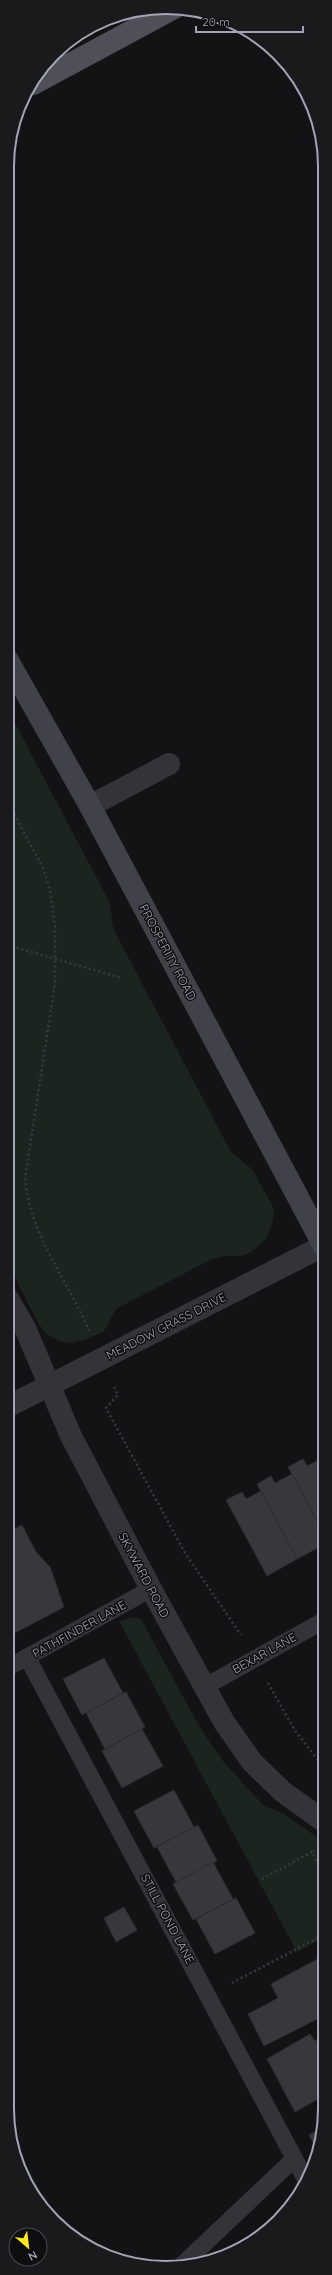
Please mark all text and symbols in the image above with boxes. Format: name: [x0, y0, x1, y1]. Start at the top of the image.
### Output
scale bar: [196, 8, 303, 34]
text: 20 m: [202, 14, 230, 29]
street label: PROSPERITY ROAD: [136, 901, 200, 1003]
street label: MEADOW GRASS DRIVE: [104, 1289, 229, 1363]
street label: SKYWARD ROAD: [115, 1530, 173, 1620]
street label: PATHFINDER LANE: [30, 1597, 129, 1661]
street label: BEXAR LANE: [229, 1629, 299, 1677]
street label: STILL POND LANE: [138, 1871, 198, 1967]
north arrow: [8, 2227, 48, 2267]
text: N: [26, 2248, 40, 2264]

